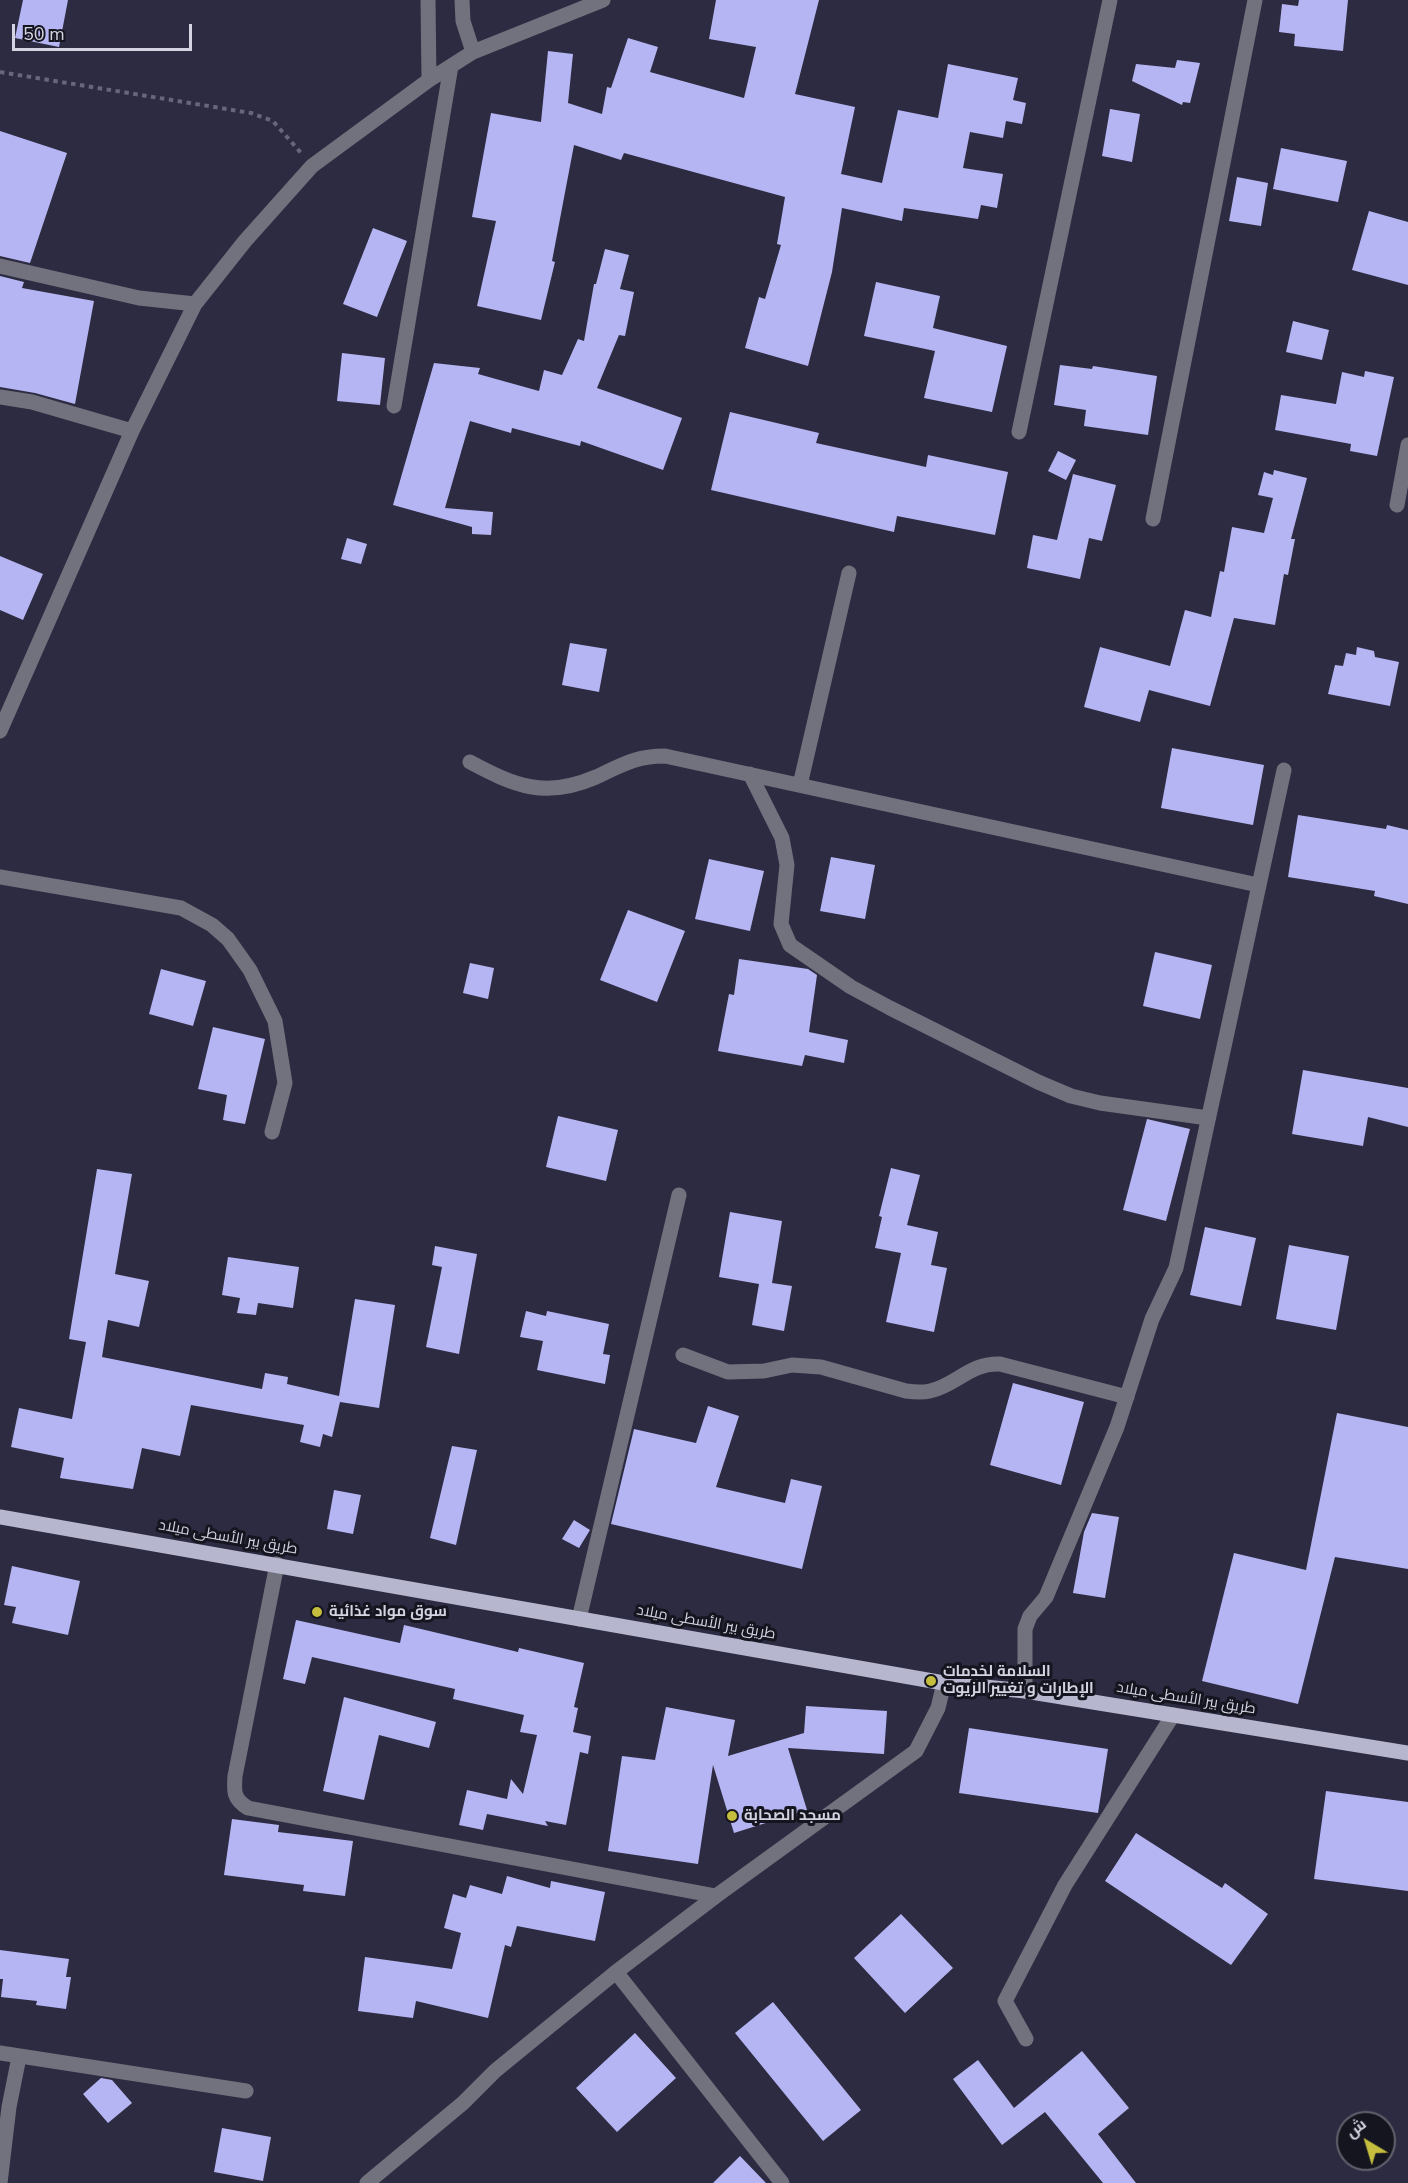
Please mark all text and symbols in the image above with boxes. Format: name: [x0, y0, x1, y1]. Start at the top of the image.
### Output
scale bar: [15, 12, 195, 50]
text: 50 m: [23, 22, 65, 46]
street label: طريق بير الأسطى ميلاد: [157, 1517, 299, 1559]
street label: طريق بير الأسطى ميلاد: [635, 1602, 777, 1644]
place label: سوق مواد غذائية: [329, 1603, 447, 1621]
marker: سوق مواد غذائية: [310, 1605, 324, 1619]
place label: السلامة لخدمات الإطارات و تغيير الزيوت: [943, 1663, 1094, 1698]
marker: السلامة لخدمات الإطارات و تغيير الزيوت: [924, 1674, 938, 1688]
street label: طريق بير الأسطى ميلاد: [1115, 1679, 1257, 1719]
place label: مسجد الصحابة: [744, 1807, 841, 1825]
marker: مسجد الصحابة: [725, 1809, 739, 1823]
north arrow: [1336, 2111, 1396, 2171]
text: ش: [1341, 2113, 1371, 2143]

